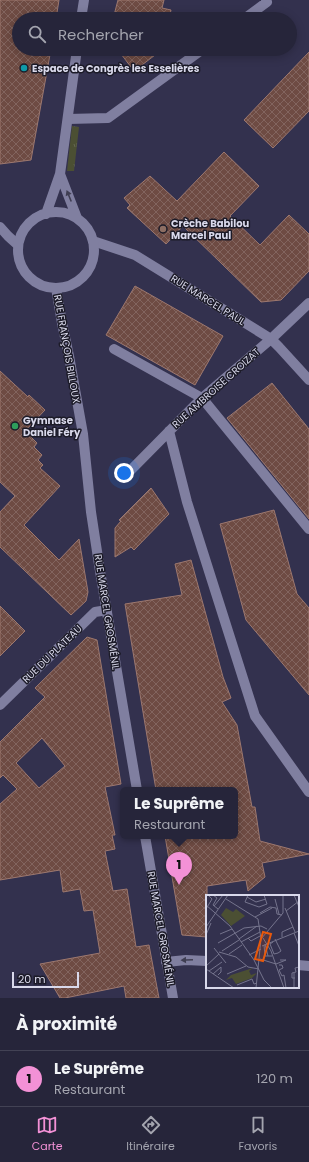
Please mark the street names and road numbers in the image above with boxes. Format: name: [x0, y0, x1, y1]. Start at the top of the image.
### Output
street label: RUE MARCEL PAUL: [168, 271, 249, 329]
street label: RUE FRANÇOIS BILLOUX: [50, 293, 84, 405]
street label: RUE AMBROISE CROIZAT: [169, 344, 264, 432]
street label: RUE MARCEL GROSMÉNIL: [90, 553, 124, 672]
street label: RUE DU PLATEAU: [19, 622, 85, 686]
street label: RUE MARCEL GROSMÉNIL: [143, 870, 179, 989]

